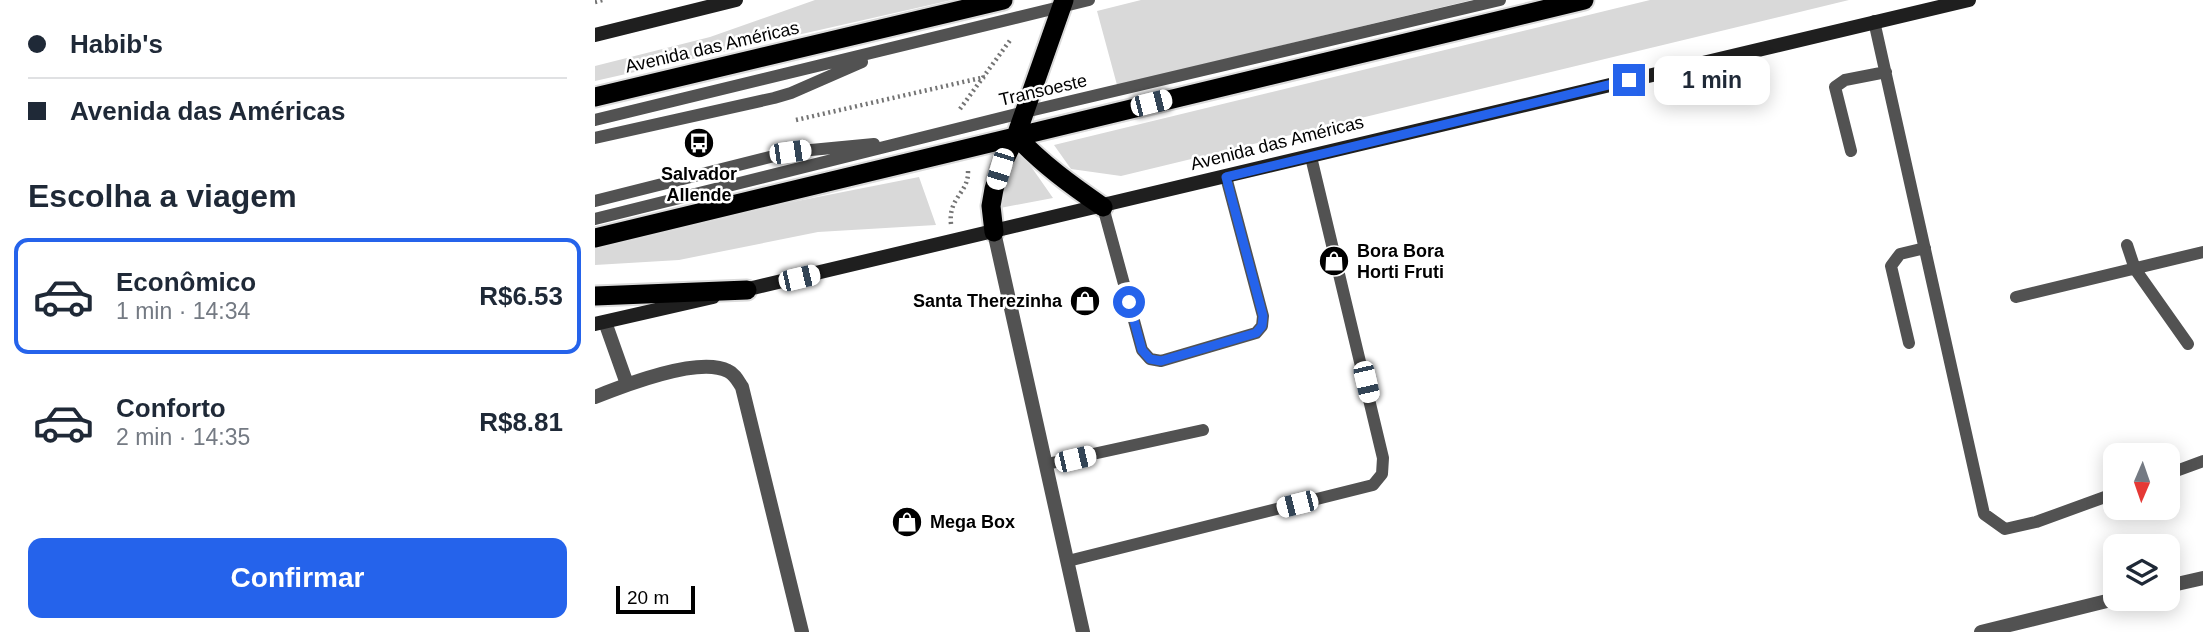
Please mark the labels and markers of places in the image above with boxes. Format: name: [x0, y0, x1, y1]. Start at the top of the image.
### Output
bus stop icon: Salvador Allende: [682, 126, 716, 160]
place label: Salvador Allende: [661, 164, 737, 205]
place label: Bora Bora Horti Fruti: [1357, 241, 1445, 282]
shop icon: Bora Bora Horti Fruti: [1317, 244, 1351, 278]
shop icon: Santa Therezinha: [1068, 284, 1102, 318]
place label: Santa Therezinha: [913, 291, 1063, 311]
shop icon: Mega Box: [890, 505, 924, 539]
place label: Mega Box: [930, 512, 1015, 532]

